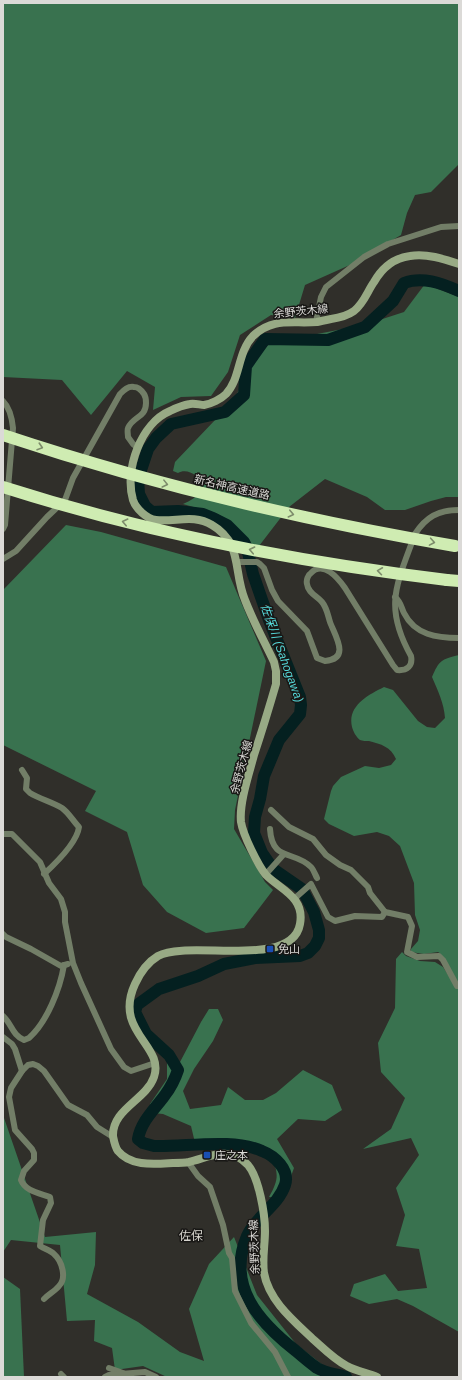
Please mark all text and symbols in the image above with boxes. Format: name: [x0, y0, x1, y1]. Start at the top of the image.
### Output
street label: 余野茨木線: [273, 302, 329, 320]
one-way arrow: [36, 443, 43, 451]
street label: 新名神高速道路: [193, 472, 271, 502]
one-way arrow: [162, 479, 168, 487]
one-way arrow: [288, 509, 294, 517]
one-way arrow: [122, 518, 129, 526]
one-way arrow: [429, 537, 435, 546]
one-way arrow: [249, 546, 255, 555]
one-way arrow: [377, 567, 383, 576]
water label: 佐保川 (Sahogawa): [258, 602, 306, 704]
street label: 余野茨木線: [228, 739, 254, 795]
place label: 免山: [278, 943, 300, 955]
marker: 免山: [265, 944, 275, 954]
place label: 庄之本: [215, 1149, 248, 1161]
marker: 庄之本: [202, 1150, 212, 1160]
street label: 余野茨木線: [247, 1219, 261, 1275]
district label: 佐保: [179, 1229, 203, 1243]

